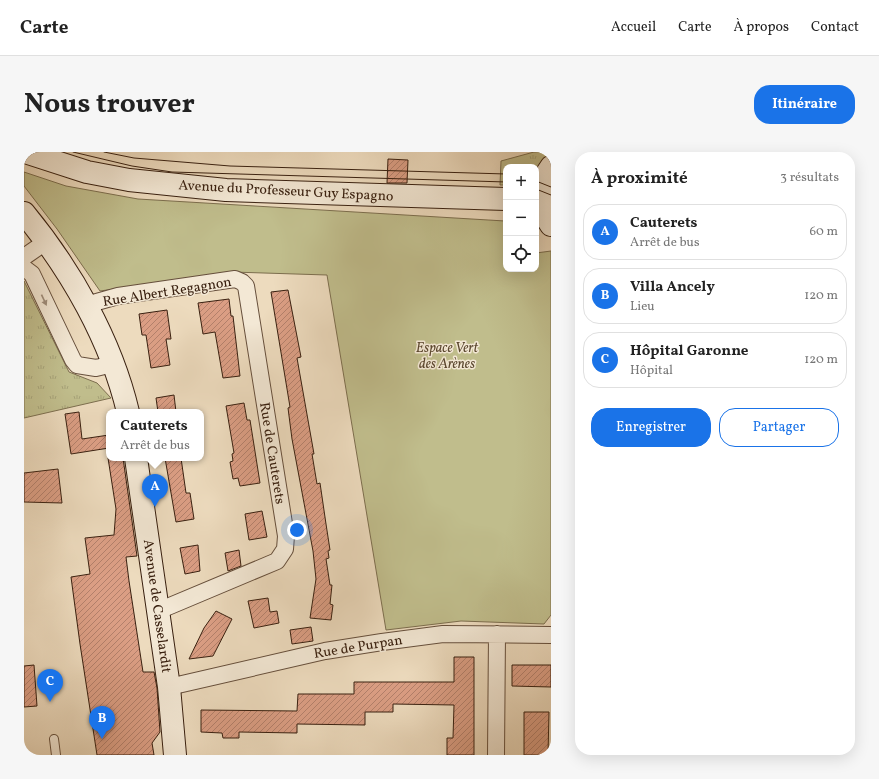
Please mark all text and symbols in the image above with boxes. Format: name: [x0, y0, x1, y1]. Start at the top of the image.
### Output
text: Carte: [20, 15, 68, 41]
text: Accueil: [611, 18, 656, 37]
text: Carte: [678, 18, 712, 37]
text: À propos: [734, 18, 789, 37]
text: Contact: [811, 18, 859, 37]
text: Nous trouver: [24, 85, 195, 124]
button: Itinéraire: [754, 85, 855, 124]
map controls: [503, 164, 539, 272]
button: +: [503, 164, 539, 200]
text: À proximité: [591, 167, 688, 190]
text: 3 résultats: [780, 169, 839, 187]
street label: Avenue du Professeur Guy Espagno: [178, 176, 394, 207]
button: −: [503, 200, 539, 236]
text: Cauterets: [630, 213, 698, 234]
text: A: [600, 223, 610, 241]
text: 60 m: [810, 223, 838, 241]
text: Arrêt de bus: [630, 234, 699, 252]
button: locate: [503, 236, 539, 272]
street label: Rue Albert Regagnon: [101, 273, 233, 312]
text: Villa Ancely: [630, 277, 715, 298]
text: B: [601, 287, 609, 305]
text: 120 m: [804, 287, 838, 305]
one-way arrow: [41, 294, 47, 306]
text: Lieu: [630, 298, 655, 316]
park label: Espace Vert des Arènes: [416, 339, 479, 374]
text: Hôpital Garonne: [630, 341, 748, 362]
text: C: [601, 351, 609, 369]
text: 120 m: [804, 351, 838, 369]
text: Hôpital: [630, 362, 673, 380]
street label: Rue de Cauterets: [254, 401, 289, 506]
button: Enregistrer: [591, 408, 711, 447]
button: Partager: [719, 408, 839, 447]
popup: [106, 409, 204, 461]
text: Cauterets: [120, 416, 188, 437]
text: Arrêt de bus: [120, 437, 190, 455]
pin: A: [142, 474, 168, 507]
your location: [287, 520, 307, 540]
street label: Avenue de Casselardit: [138, 538, 175, 674]
street label: Rue de Purpan: [313, 631, 404, 664]
pin: C: [37, 669, 63, 702]
pin: B: [89, 706, 115, 739]

